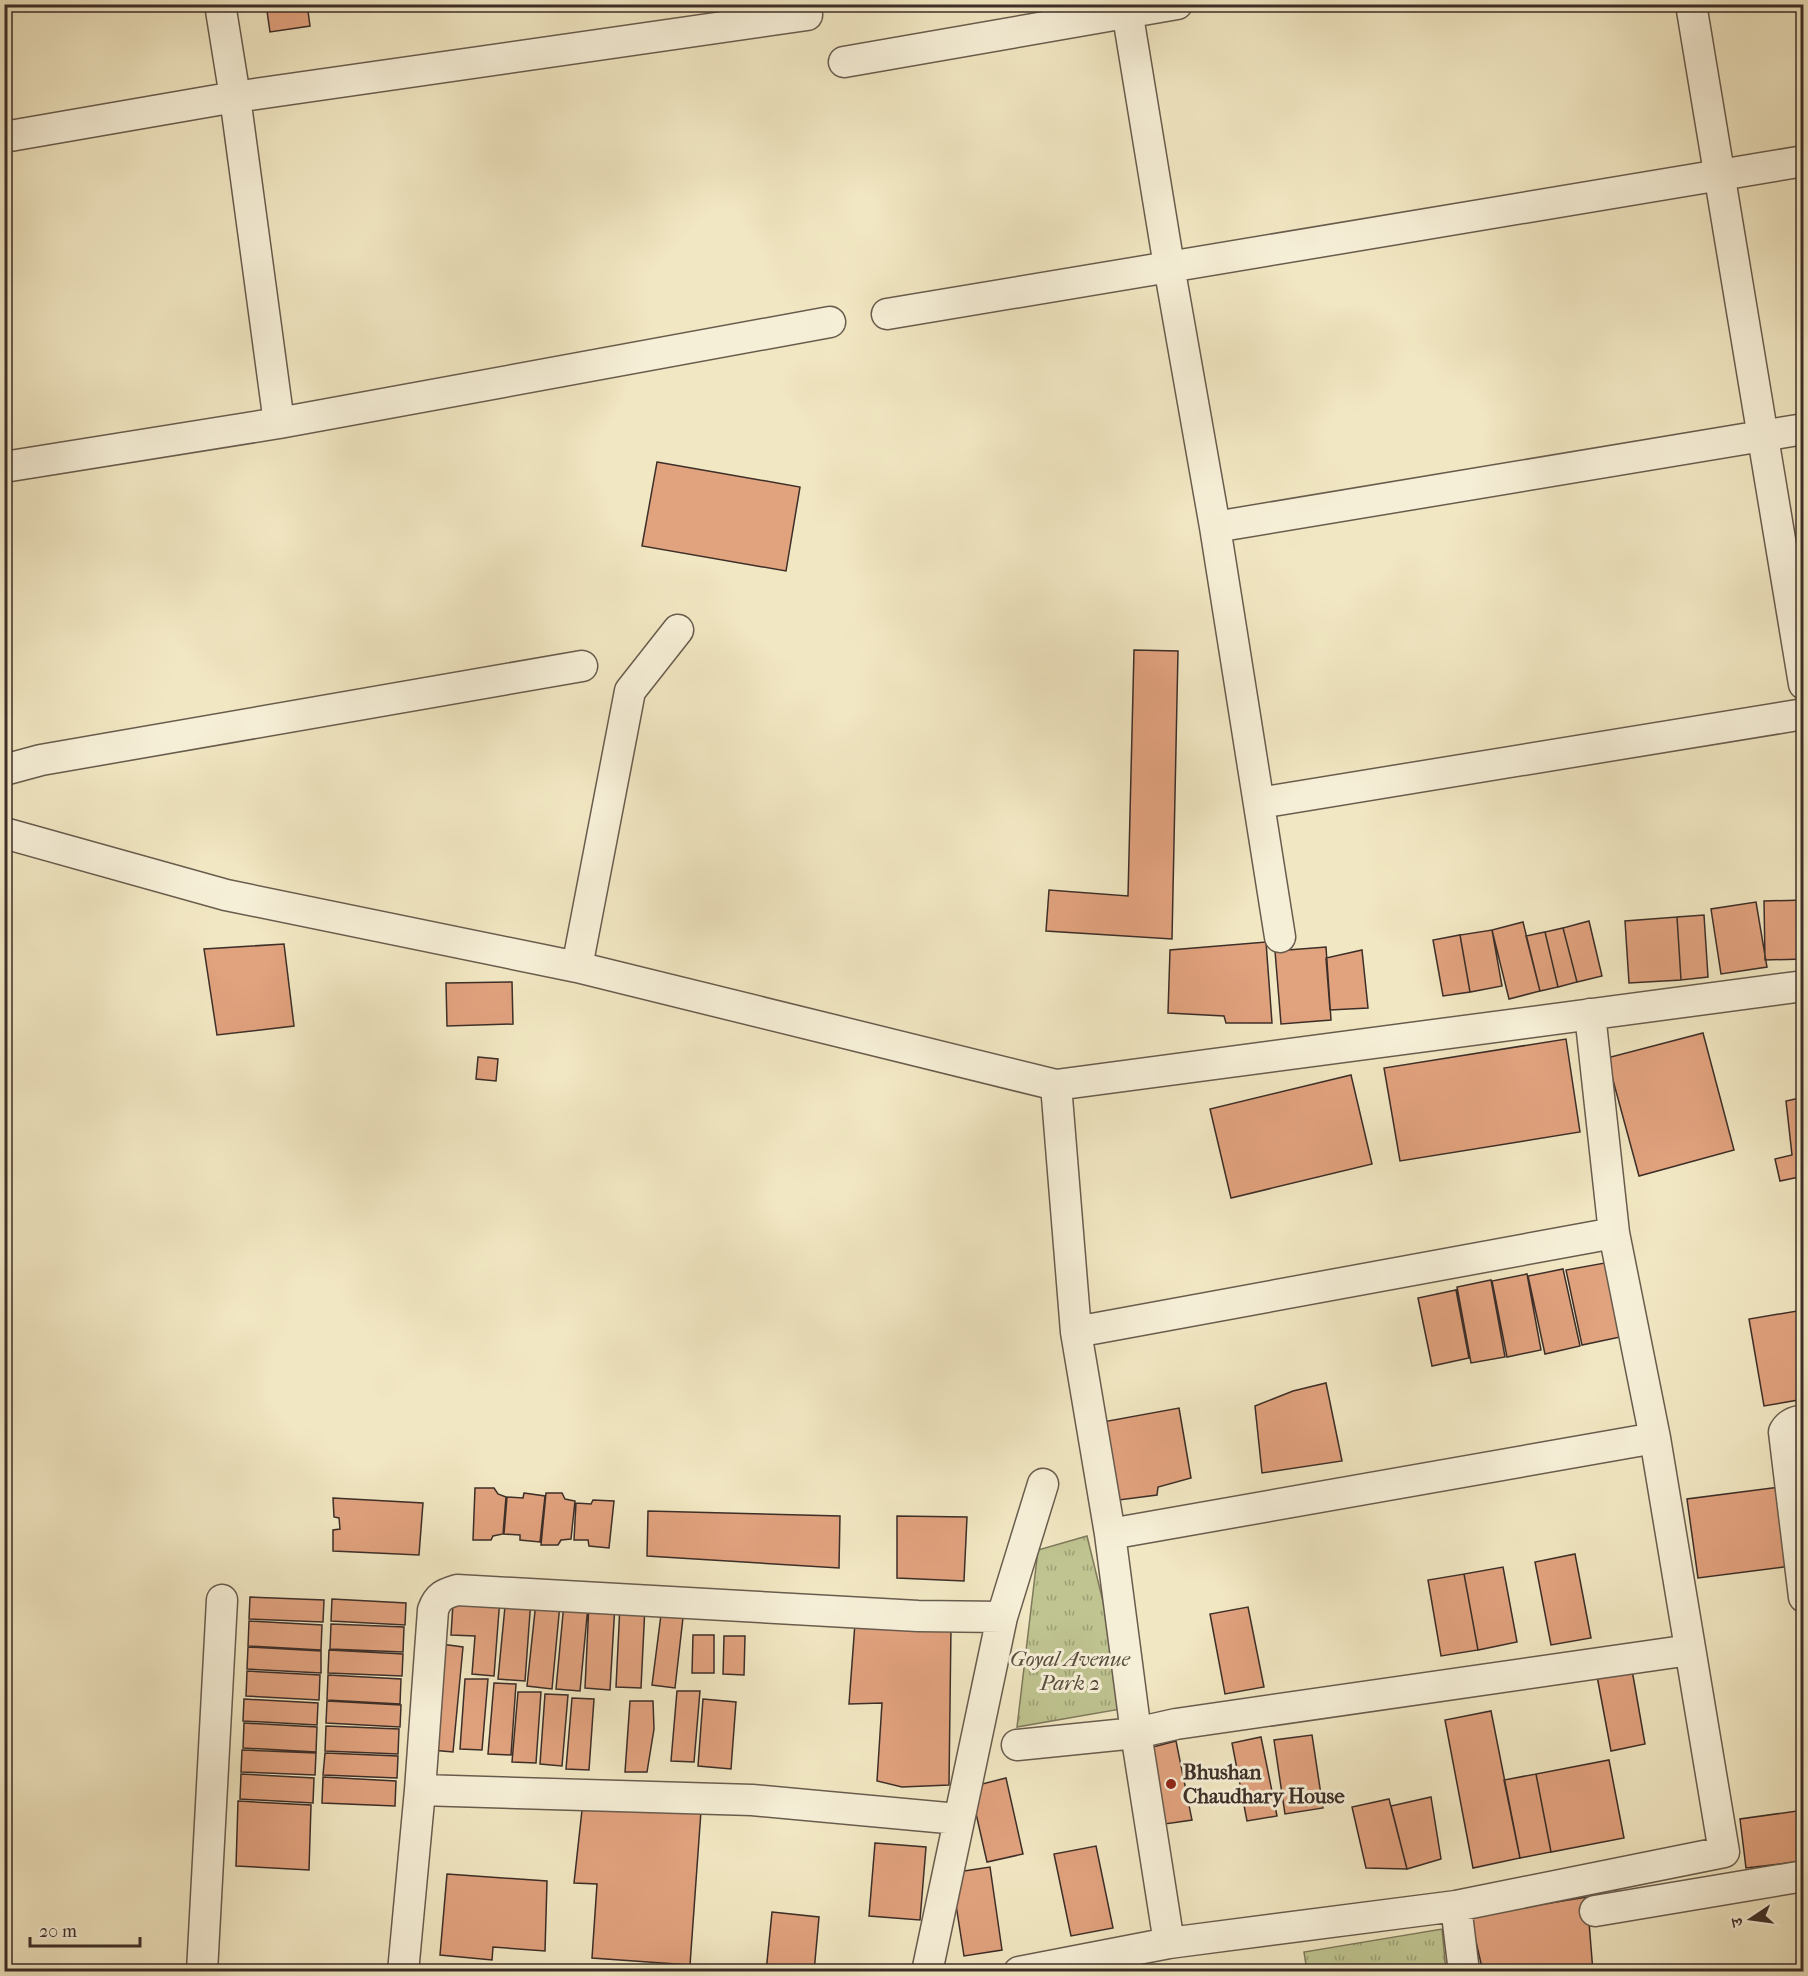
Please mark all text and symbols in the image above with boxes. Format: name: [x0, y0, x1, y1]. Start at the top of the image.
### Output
park label: Goyal Avenue Park 2: [1010, 1647, 1131, 1695]
place label: Bhushan Chaudhary House: [1183, 1760, 1345, 1808]
marker: Bhushan Chaudhary House: [1164, 1777, 1178, 1791]
north arrow: [1721, 1889, 1781, 1949]
scale bar: [30, 1910, 140, 1948]
text: उ: [1726, 1914, 1747, 1929]
text: 20 m: [39, 1921, 77, 1942]

